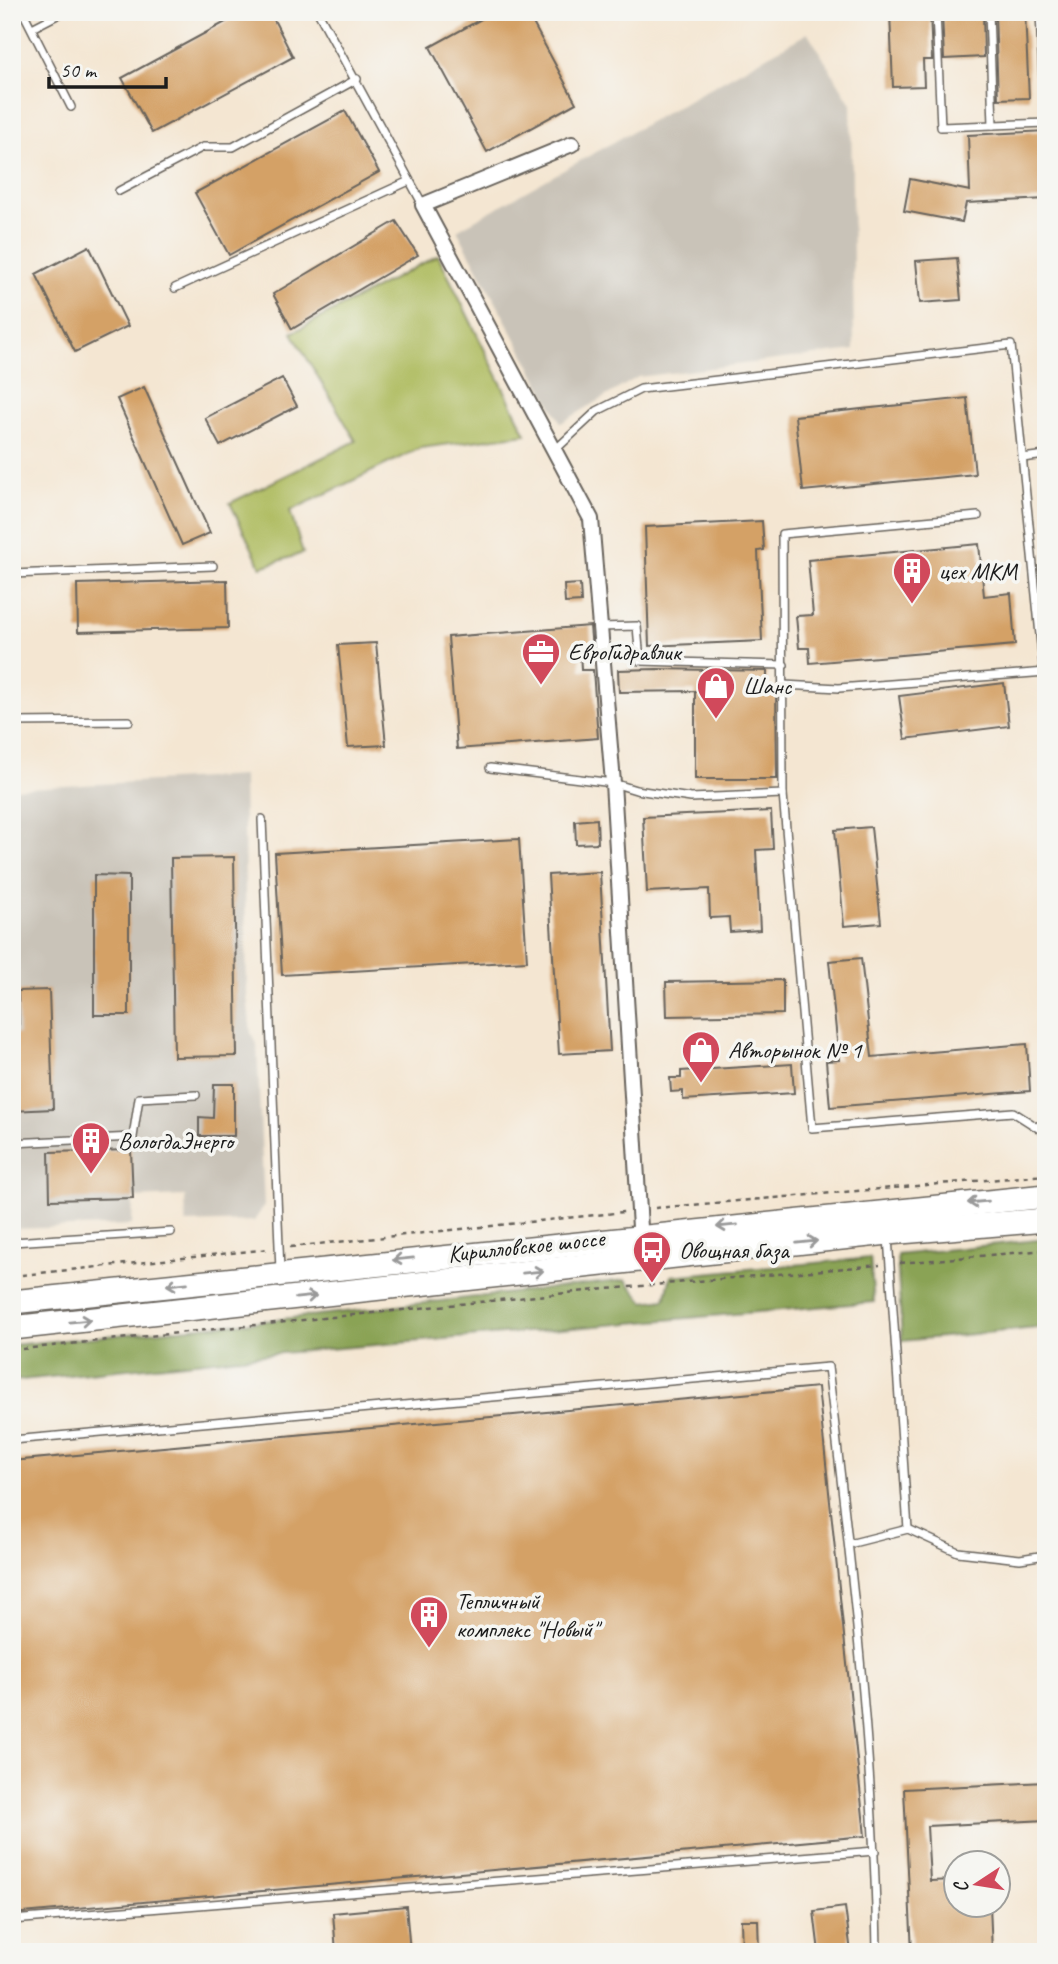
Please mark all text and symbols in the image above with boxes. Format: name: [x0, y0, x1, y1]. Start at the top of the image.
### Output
scale bar: [49, 46, 166, 90]
text: 50 m: [60, 57, 98, 83]
building icon: цех МКМ: [891, 550, 933, 605]
place label: цех МКМ: [939, 556, 1019, 586]
office icon: ЕвроГидравлик: [520, 631, 562, 686]
place label: ЕвроГидравлик: [568, 637, 683, 667]
shop icon: Шанс: [695, 665, 737, 720]
place label: Шанс: [743, 671, 793, 701]
shop icon: Авторынок № 1: [680, 1029, 722, 1084]
place label: Авторынок № 1: [728, 1035, 863, 1065]
building icon: ВологдаЭнерго: [70, 1120, 112, 1175]
place label: ВологдаЭнерго: [118, 1126, 236, 1156]
one-way arrow: [967, 1196, 990, 1209]
one-way arrow: [716, 1220, 739, 1233]
street label: Кирилловское шоссе: [446, 1223, 608, 1269]
bus stop icon: Овощная база: [631, 1229, 673, 1284]
place label: Овощная база: [679, 1235, 790, 1265]
one-way arrow: [796, 1236, 818, 1249]
one-way arrow: [392, 1253, 415, 1266]
one-way arrow: [521, 1266, 543, 1279]
one-way arrow: [166, 1277, 189, 1290]
one-way arrow: [295, 1290, 317, 1303]
one-way arrow: [68, 1314, 91, 1327]
place label: Тепличный комплекс "Новый": [456, 1586, 603, 1644]
building icon: Тепличный комплекс "Новый": [408, 1594, 450, 1649]
north arrow: [942, 1848, 1012, 1918]
text: С: [948, 1878, 974, 1894]

